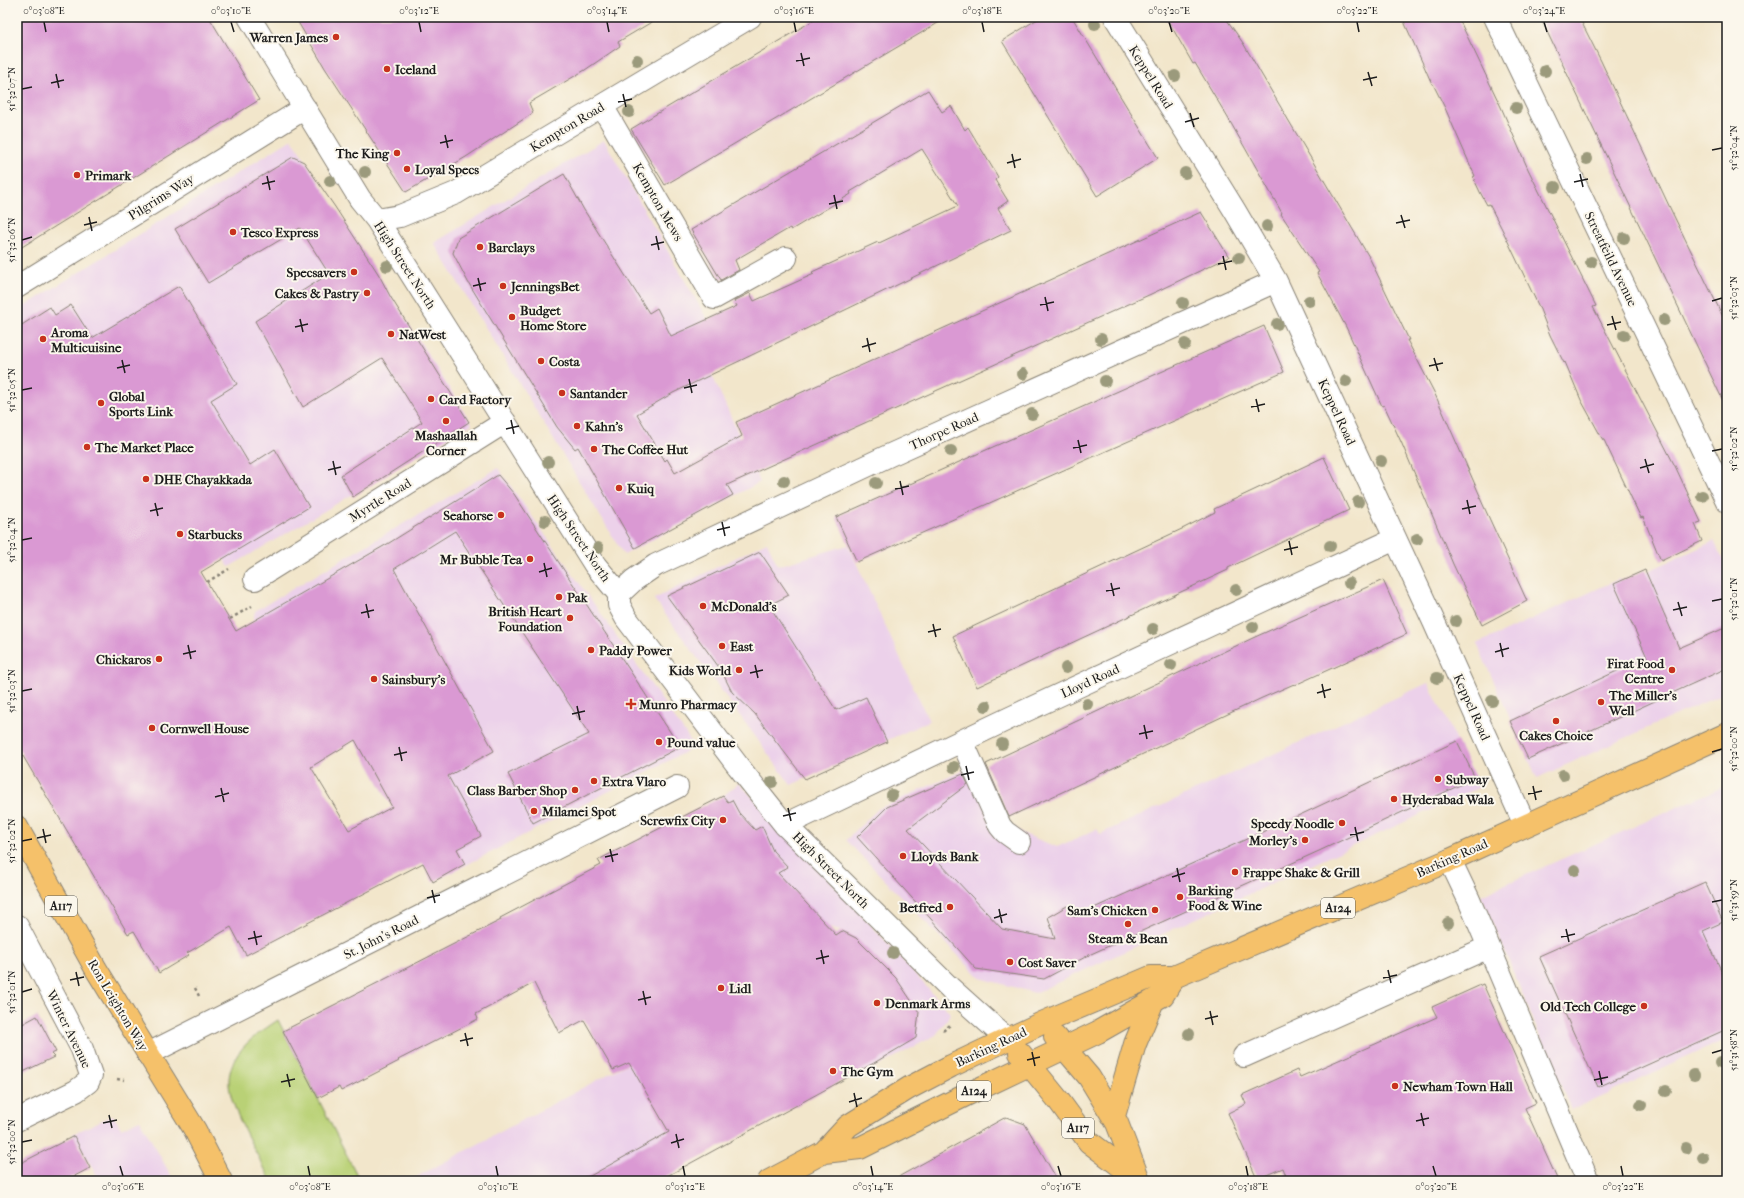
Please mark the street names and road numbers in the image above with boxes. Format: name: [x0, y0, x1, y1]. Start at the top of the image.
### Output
street label: Keppel Road: [1126, 43, 1177, 112]
street label: Kempton Road: [527, 98, 608, 155]
street label: Kempton Mews: [630, 160, 686, 244]
street label: Pilgrims Way: [125, 170, 198, 223]
street label: Streatfeild Avenue: [1582, 209, 1641, 309]
street label: High Street North: [371, 218, 439, 312]
street label: Keppel Road: [1315, 376, 1359, 448]
street label: Thorpe Road: [907, 409, 982, 453]
street label: Myrtle Road: [346, 474, 415, 525]
street label: High Street North: [544, 492, 614, 585]
street label: Lloyd Road: [1058, 661, 1122, 701]
street label: Keppel Road: [1451, 671, 1494, 744]
street label: High Street North: [790, 829, 873, 912]
street label: Barking Road: [1414, 835, 1491, 880]
road number: A117: [45, 896, 77, 916]
road number: A124: [1321, 898, 1355, 918]
street label: St. John's Road: [341, 911, 422, 962]
street label: Ron Leighton Way: [85, 956, 152, 1055]
street label: Winter Avenue: [43, 986, 95, 1071]
street label: Barking Road: [953, 1024, 1030, 1070]
road number: A124: [957, 1081, 991, 1101]
road number: A117: [1062, 1118, 1094, 1138]

